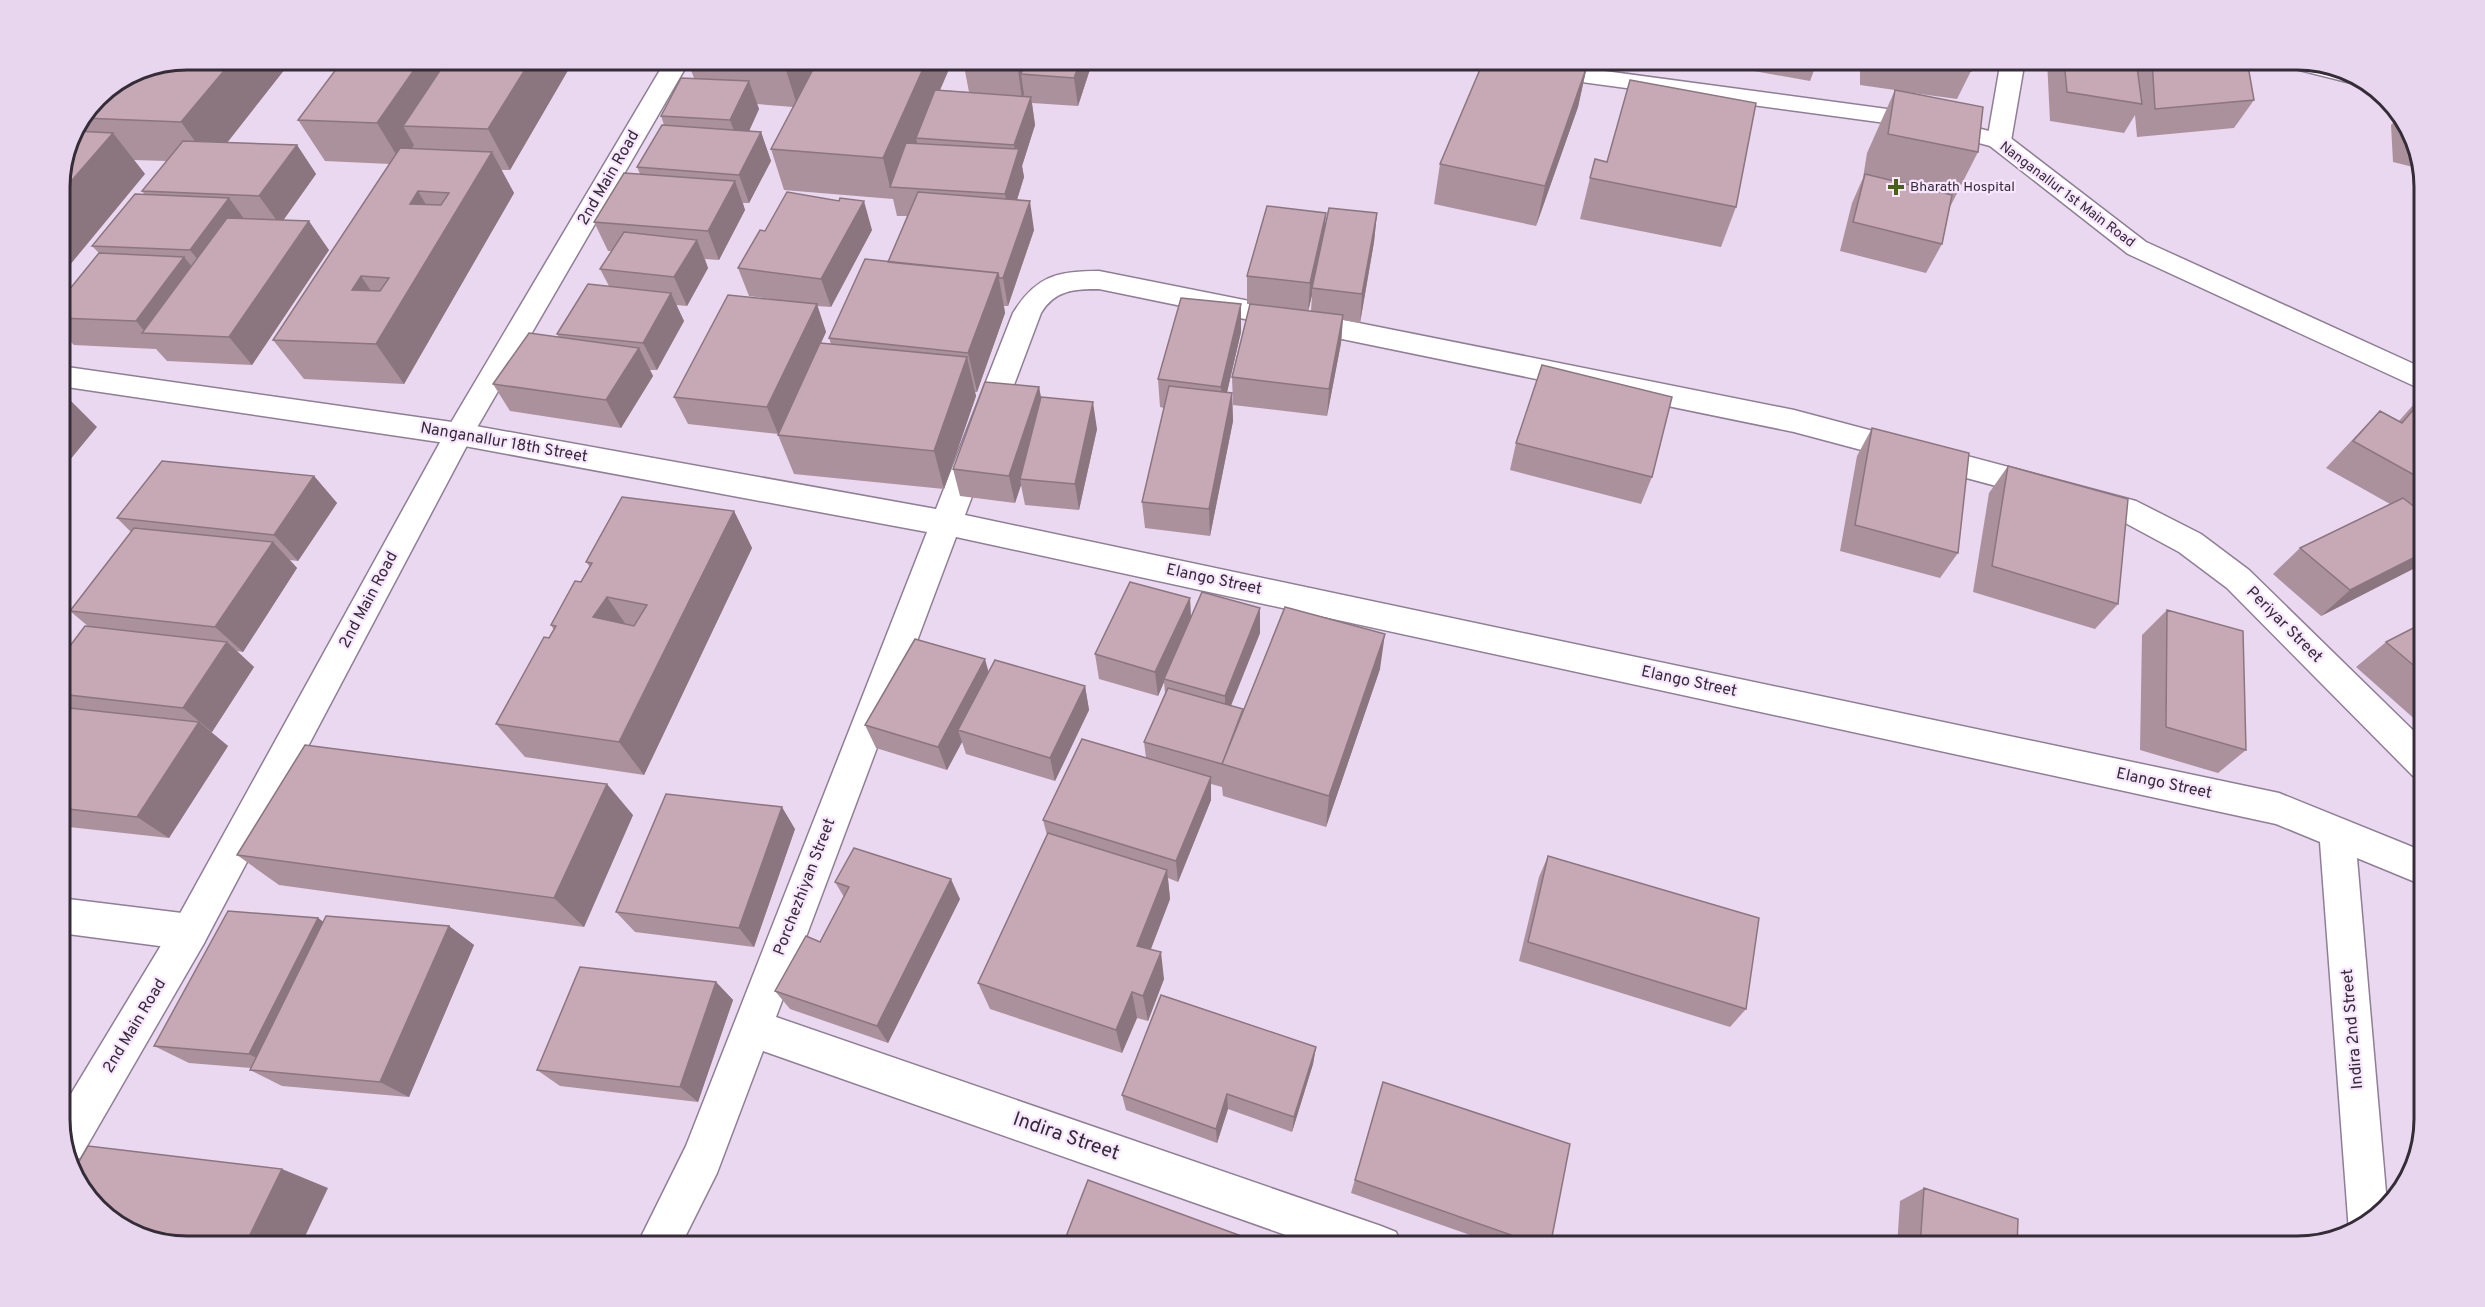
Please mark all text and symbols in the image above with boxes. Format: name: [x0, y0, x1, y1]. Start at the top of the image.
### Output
street label: 2nd Main Road: [574, 127, 644, 229]
street label: Nanganallur 1st Main Road: [1996, 138, 2138, 252]
marker: Bharath Hospital: [1887, 178, 1905, 196]
place label: Bharath Hospital: [1910, 179, 2015, 196]
street label: Nanganallur 18th Street: [419, 418, 589, 468]
street label: 2nd Main Road: [335, 548, 403, 652]
street label: Elango Street: [1164, 560, 1264, 600]
street label: Periyar Street: [2242, 583, 2326, 667]
street label: Elango Street: [1639, 662, 1739, 702]
street label: Elango Street: [2114, 764, 2214, 804]
street label: Porchezhiyan Street: [770, 816, 840, 958]
street label: Indira 2nd Street: [2338, 968, 2368, 1090]
street label: 2nd Main Road: [99, 975, 171, 1077]
street label: Indira Street: [1009, 1107, 1123, 1167]

